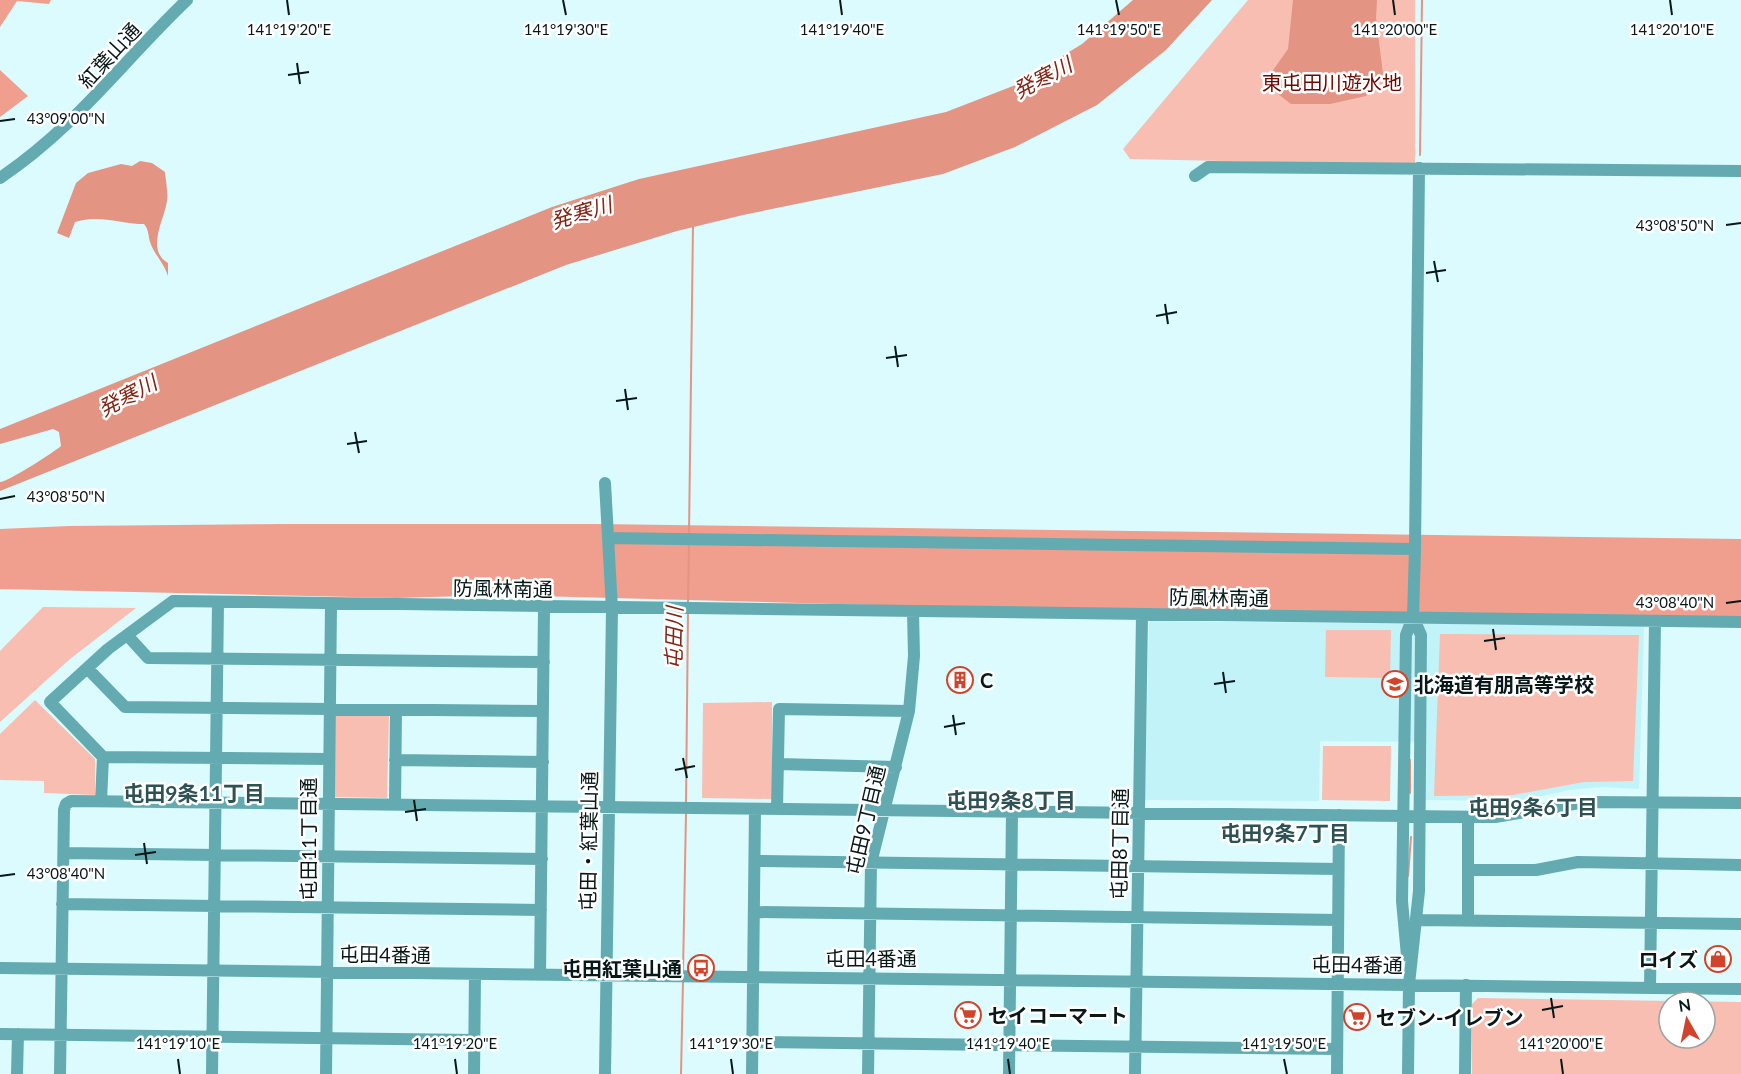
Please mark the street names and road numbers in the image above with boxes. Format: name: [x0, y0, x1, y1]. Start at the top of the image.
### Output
street label: 紅葉山通: [73, 18, 145, 92]
street label: 防風林南通: [453, 575, 553, 601]
street label: 防風林南通: [1169, 584, 1269, 610]
street label: 屯田9丁目通: [841, 763, 889, 877]
street label: 屯田・紅葉山通: [575, 771, 601, 911]
street label: 屯田11丁目通: [296, 777, 320, 901]
street label: 屯田8丁目通: [1106, 788, 1132, 900]
street label: 屯田4番通: [339, 941, 431, 967]
street label: 屯田4番通: [825, 946, 917, 970]
street label: 屯田4番通: [1311, 951, 1403, 977]

